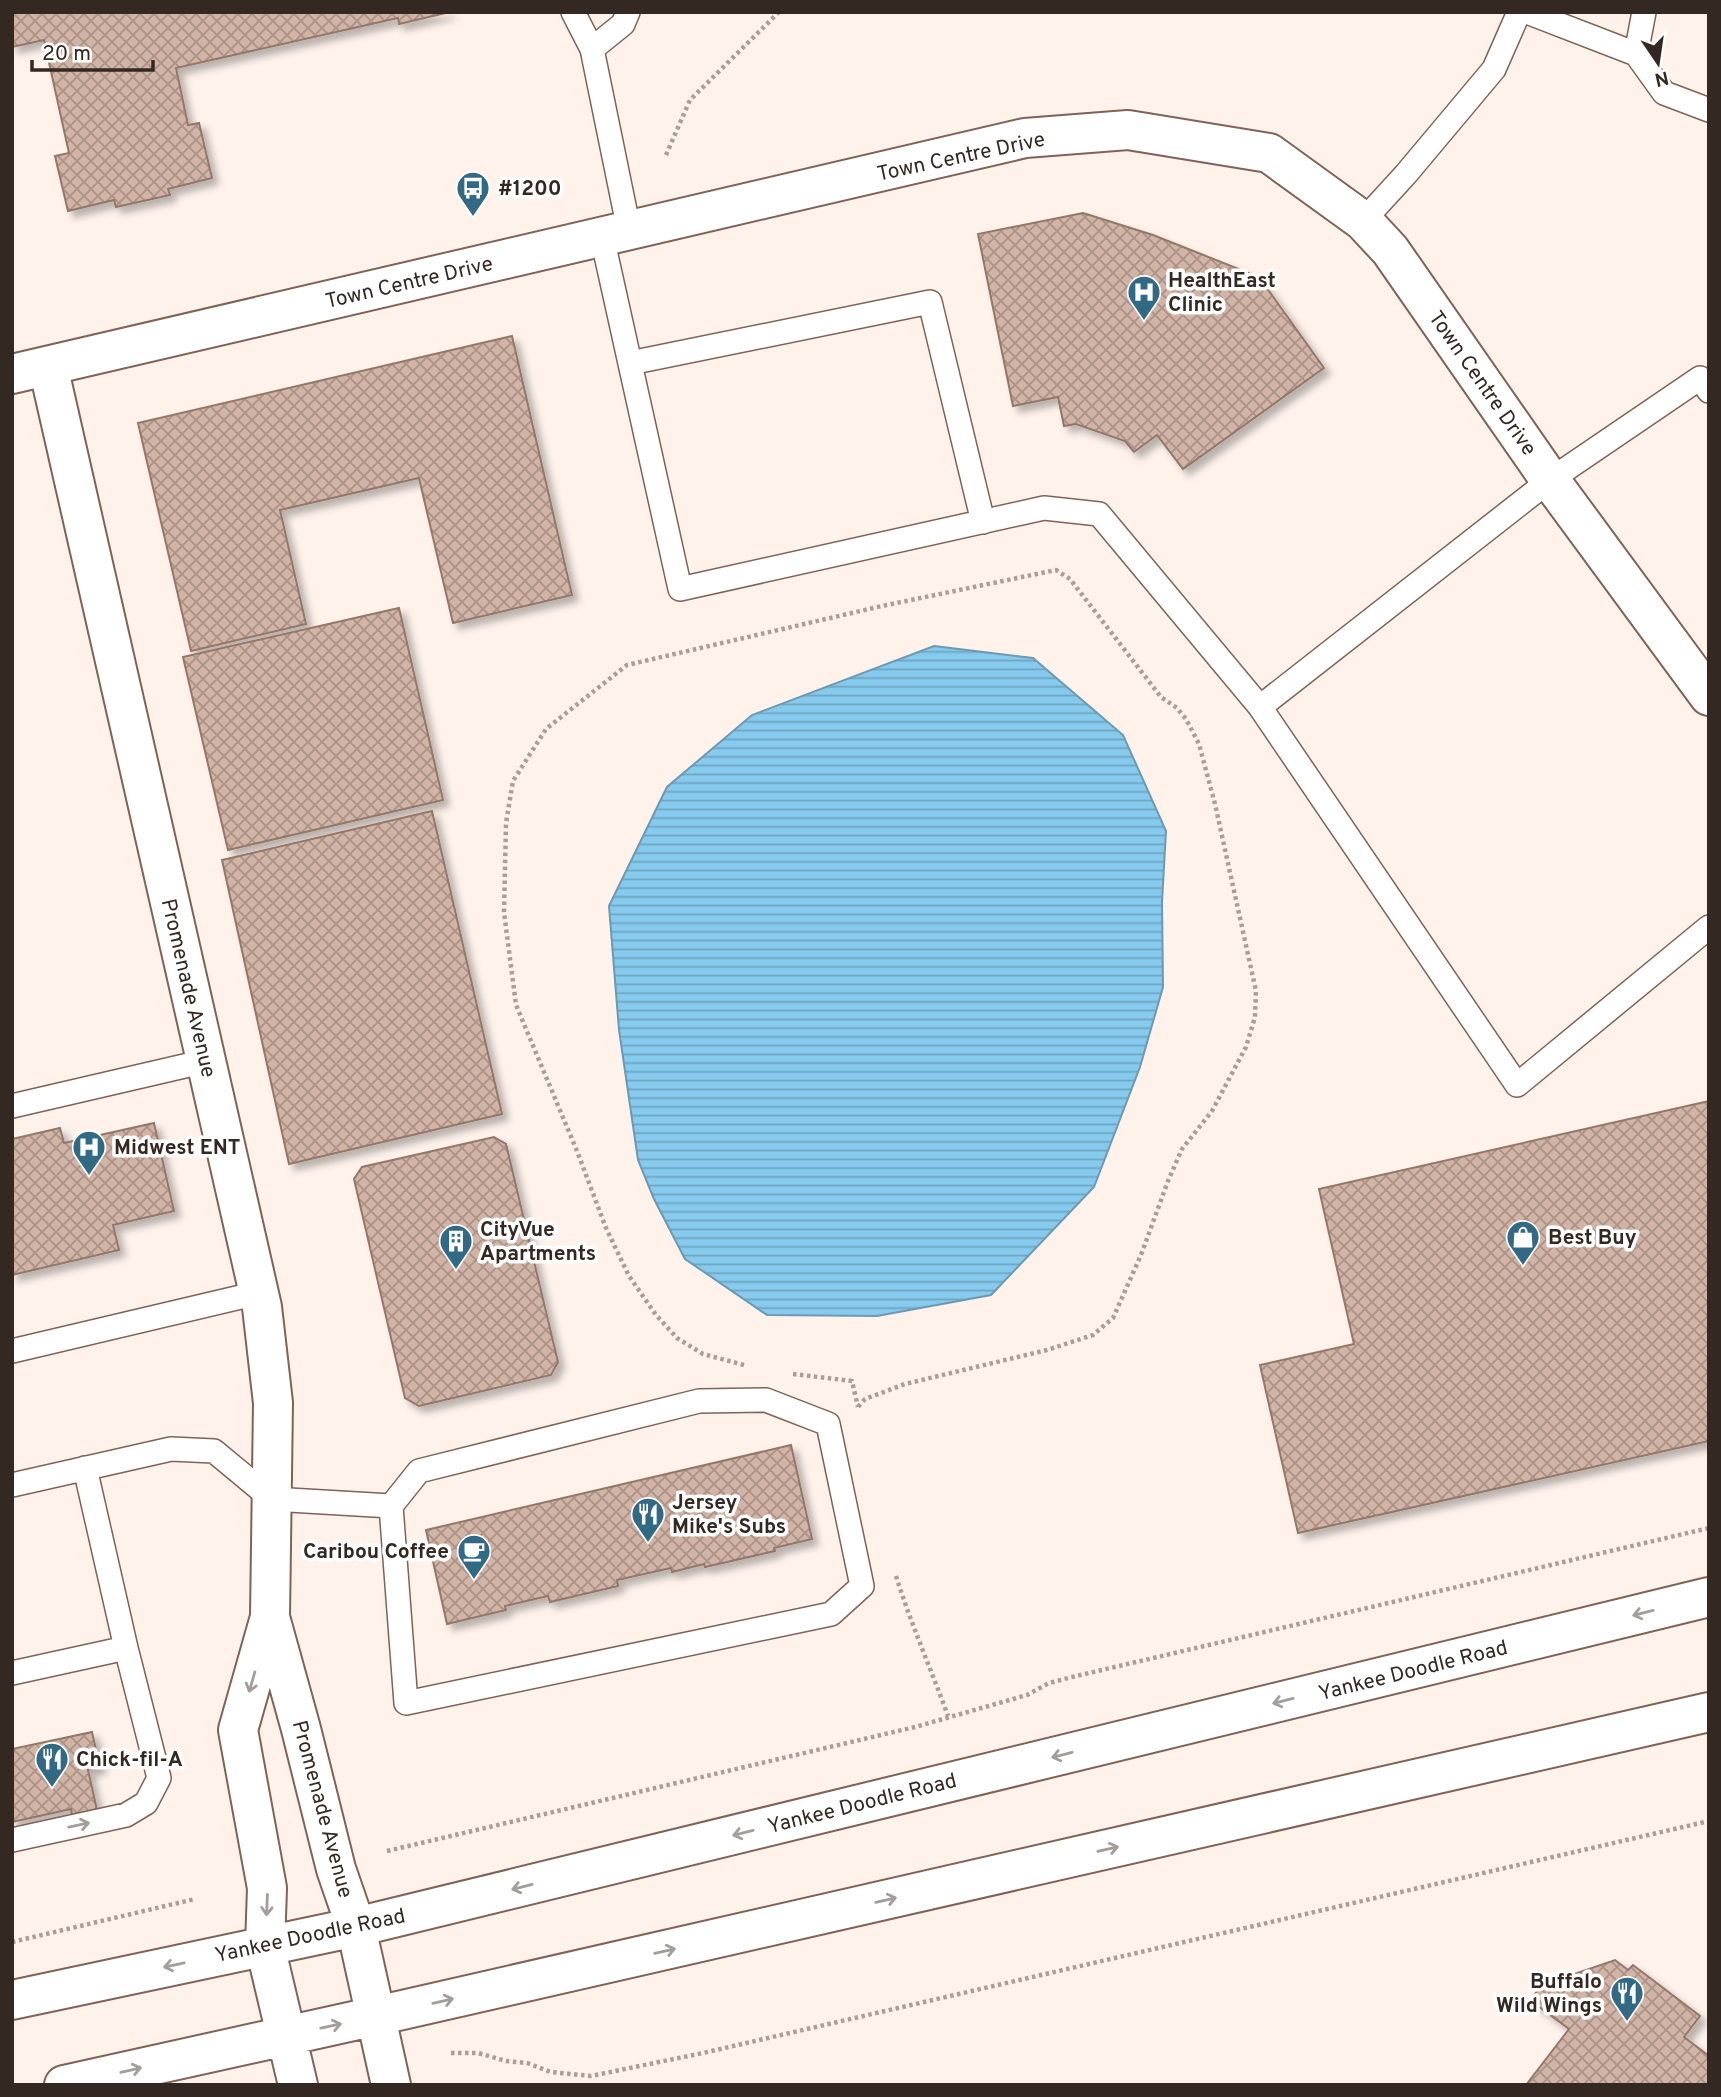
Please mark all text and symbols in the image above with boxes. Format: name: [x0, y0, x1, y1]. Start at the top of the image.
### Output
scale bar: [32, 28, 152, 72]
north arrow: [1623, 28, 1693, 98]
text: 20 m: [42, 41, 91, 68]
text: N: [1652, 64, 1671, 91]
street label: Town Centre Drive: [875, 126, 1048, 188]
bus stop icon: #1200: [454, 169, 492, 218]
place label: #1200: [498, 176, 562, 203]
street label: Town Centre Drive: [323, 251, 496, 316]
place label: HealthEast Clinic: [1168, 268, 1276, 319]
hospital icon: HealthEast Clinic: [1125, 273, 1163, 322]
street label: Town Centre Drive: [1422, 306, 1542, 462]
street label: Promenade Avenue: [154, 896, 221, 1080]
hospital icon: Midwest ENT: [70, 1128, 108, 1177]
place label: Midwest ENT: [114, 1135, 240, 1162]
place label: CityVue Apartments: [480, 1217, 596, 1268]
shop icon: Best Buy: [1504, 1218, 1542, 1267]
building icon: CityVue Apartments: [437, 1222, 475, 1271]
place label: Best Buy: [1548, 1225, 1637, 1252]
place label: Jersey Mike's Subs: [672, 1490, 786, 1541]
restaurant icon: Jersey Mike's Subs: [629, 1495, 667, 1544]
cafe icon: Caribou Coffee: [455, 1532, 493, 1581]
place label: Caribou Coffee: [303, 1539, 449, 1566]
one-way arrow: [1632, 1607, 1654, 1620]
street label: Yankee Doodle Road: [1316, 1635, 1511, 1708]
one-way arrow: [245, 1671, 258, 1693]
one-way arrow: [1272, 1695, 1295, 1708]
street label: Promenade Avenue: [285, 1718, 358, 1901]
restaurant icon: Chick-fil-A: [33, 1740, 71, 1789]
place label: Chick-fil-A: [76, 1747, 183, 1774]
one-way arrow: [1051, 1749, 1074, 1762]
street label: Yankee Doodle Road: [765, 1768, 960, 1841]
one-way arrow: [67, 1818, 90, 1832]
one-way arrow: [732, 1826, 755, 1840]
one-way arrow: [1096, 1842, 1119, 1856]
one-way arrow: [511, 1881, 534, 1894]
one-way arrow: [874, 1893, 897, 1906]
one-way arrow: [260, 1894, 273, 1917]
street label: Yankee Doodle Road: [213, 1903, 408, 1970]
one-way arrow: [653, 1943, 676, 1957]
one-way arrow: [163, 1959, 186, 1972]
place label: Buffalo Wild Wings: [1496, 1969, 1602, 2020]
restaurant icon: Buffalo Wild Wings: [1608, 1974, 1646, 2023]
one-way arrow: [431, 1994, 454, 2007]
one-way arrow: [319, 2018, 342, 2032]
one-way arrow: [119, 2063, 142, 2076]

